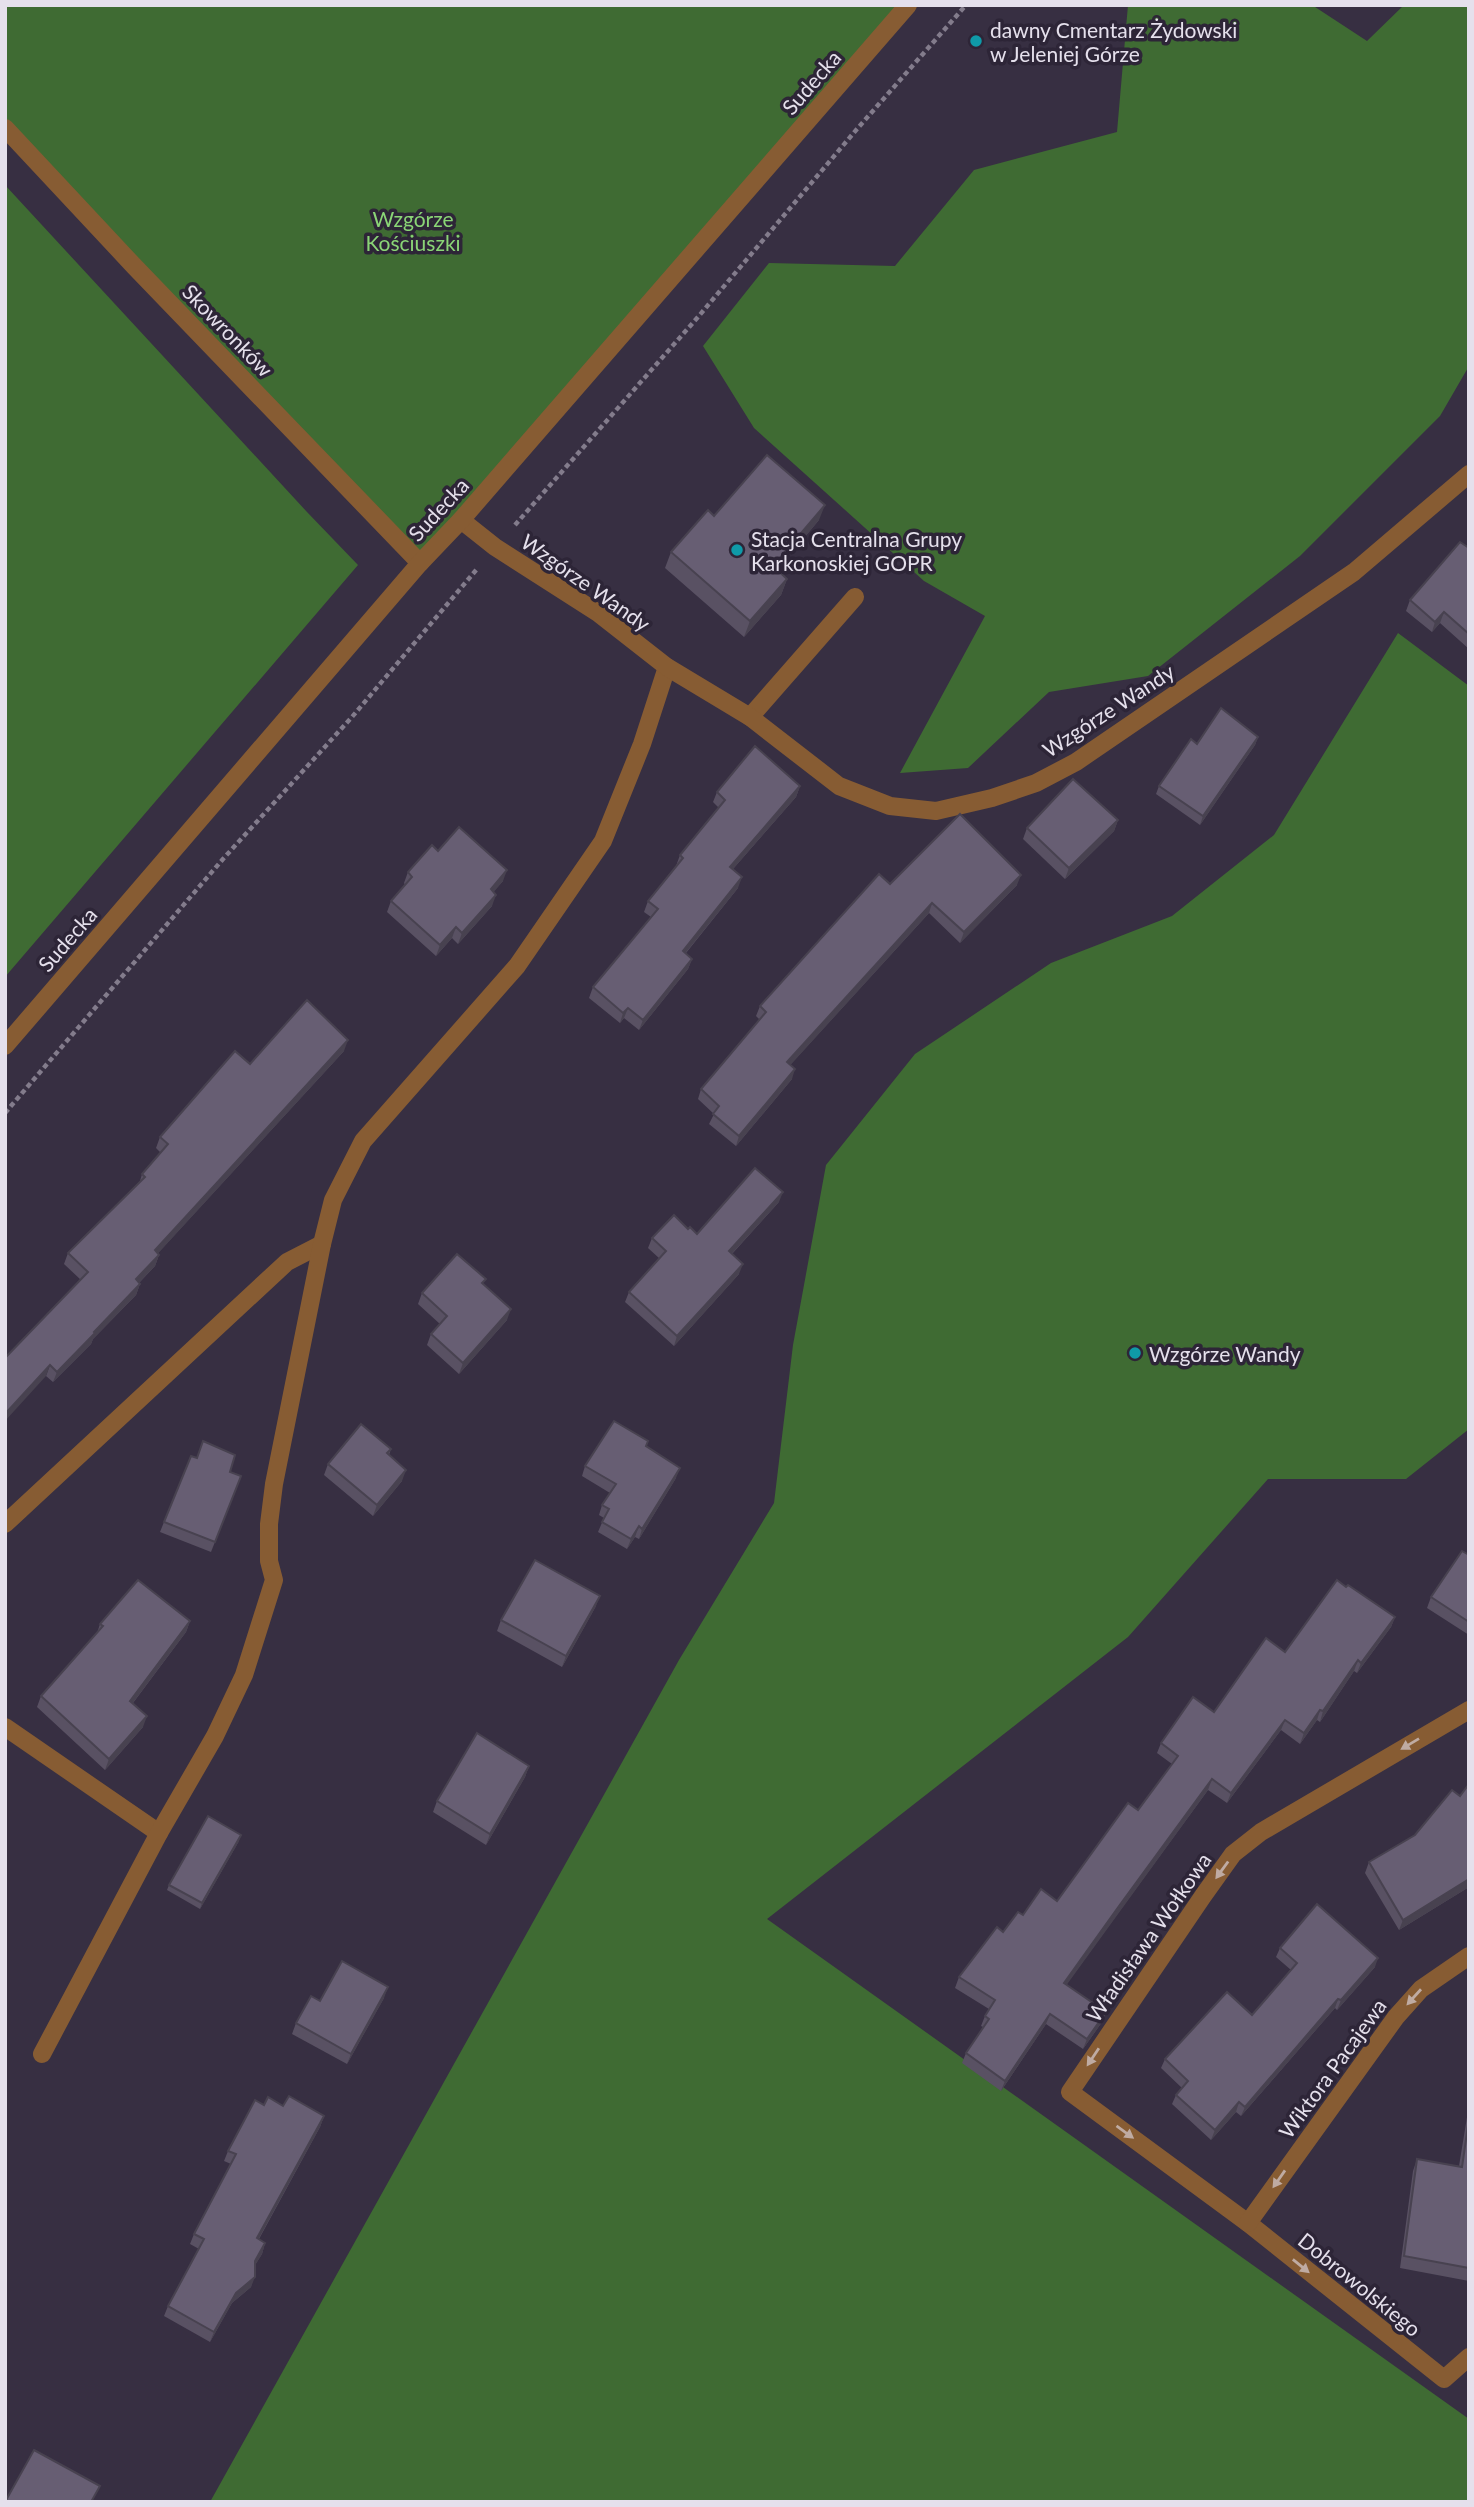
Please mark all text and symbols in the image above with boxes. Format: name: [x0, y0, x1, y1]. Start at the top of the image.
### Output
place label: dawny Cmentarz Żydowski w Jeleniej Górze: [990, 17, 1237, 66]
marker: dawny Cmentarz Żydowski w Jeleniej Górze: [968, 33, 984, 49]
street label: Sudecka: [776, 45, 846, 119]
park label: Wzgórze Kościuszki: [365, 206, 461, 255]
street label: Skowronków: [178, 279, 279, 382]
street label: Sudecka: [403, 472, 473, 546]
place label: Stacja Centralna Grupy Karkonoskiej GOPR: [751, 526, 962, 575]
street label: Wzgórze Wandy: [517, 528, 655, 636]
marker: Stacja Centralna Grupy Karkonoskiej GOPR: [729, 542, 745, 558]
street label: Wzgórze Wandy: [1038, 658, 1179, 762]
street label: Sudecka: [32, 902, 102, 976]
place label: Wzgórze Wandy: [1149, 1341, 1301, 1366]
marker: Wzgórze Wandy: [1127, 1345, 1143, 1361]
one-way arrow: [1400, 1738, 1420, 1750]
street label: Władisława Wołkowa: [1080, 1848, 1216, 2026]
one-way arrow: [1215, 1861, 1229, 1879]
one-way arrow: [1406, 1988, 1422, 2006]
street label: Wiktora Pacajewa: [1273, 1993, 1391, 2143]
one-way arrow: [1087, 2047, 1100, 2067]
one-way arrow: [1116, 2125, 1134, 2139]
one-way arrow: [1272, 2170, 1286, 2188]
street label: Dobrowolskiego: [1294, 2227, 1426, 2341]
one-way arrow: [1292, 2258, 1310, 2273]

